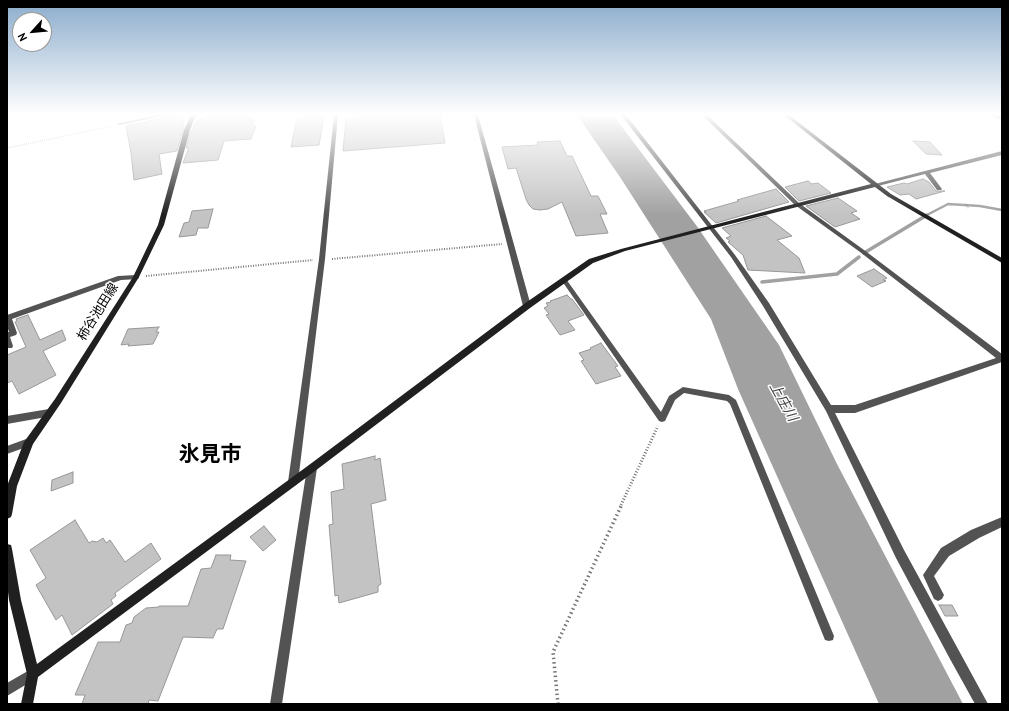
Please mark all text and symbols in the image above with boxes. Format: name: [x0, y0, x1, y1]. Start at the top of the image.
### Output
north arrow: [12, 12, 52, 52]
text: N: [14, 31, 30, 43]
street label: 柿谷池田線: [74, 280, 122, 344]
water label: 上庄川: [765, 380, 801, 424]
district label: 氷見市: [179, 442, 241, 468]

